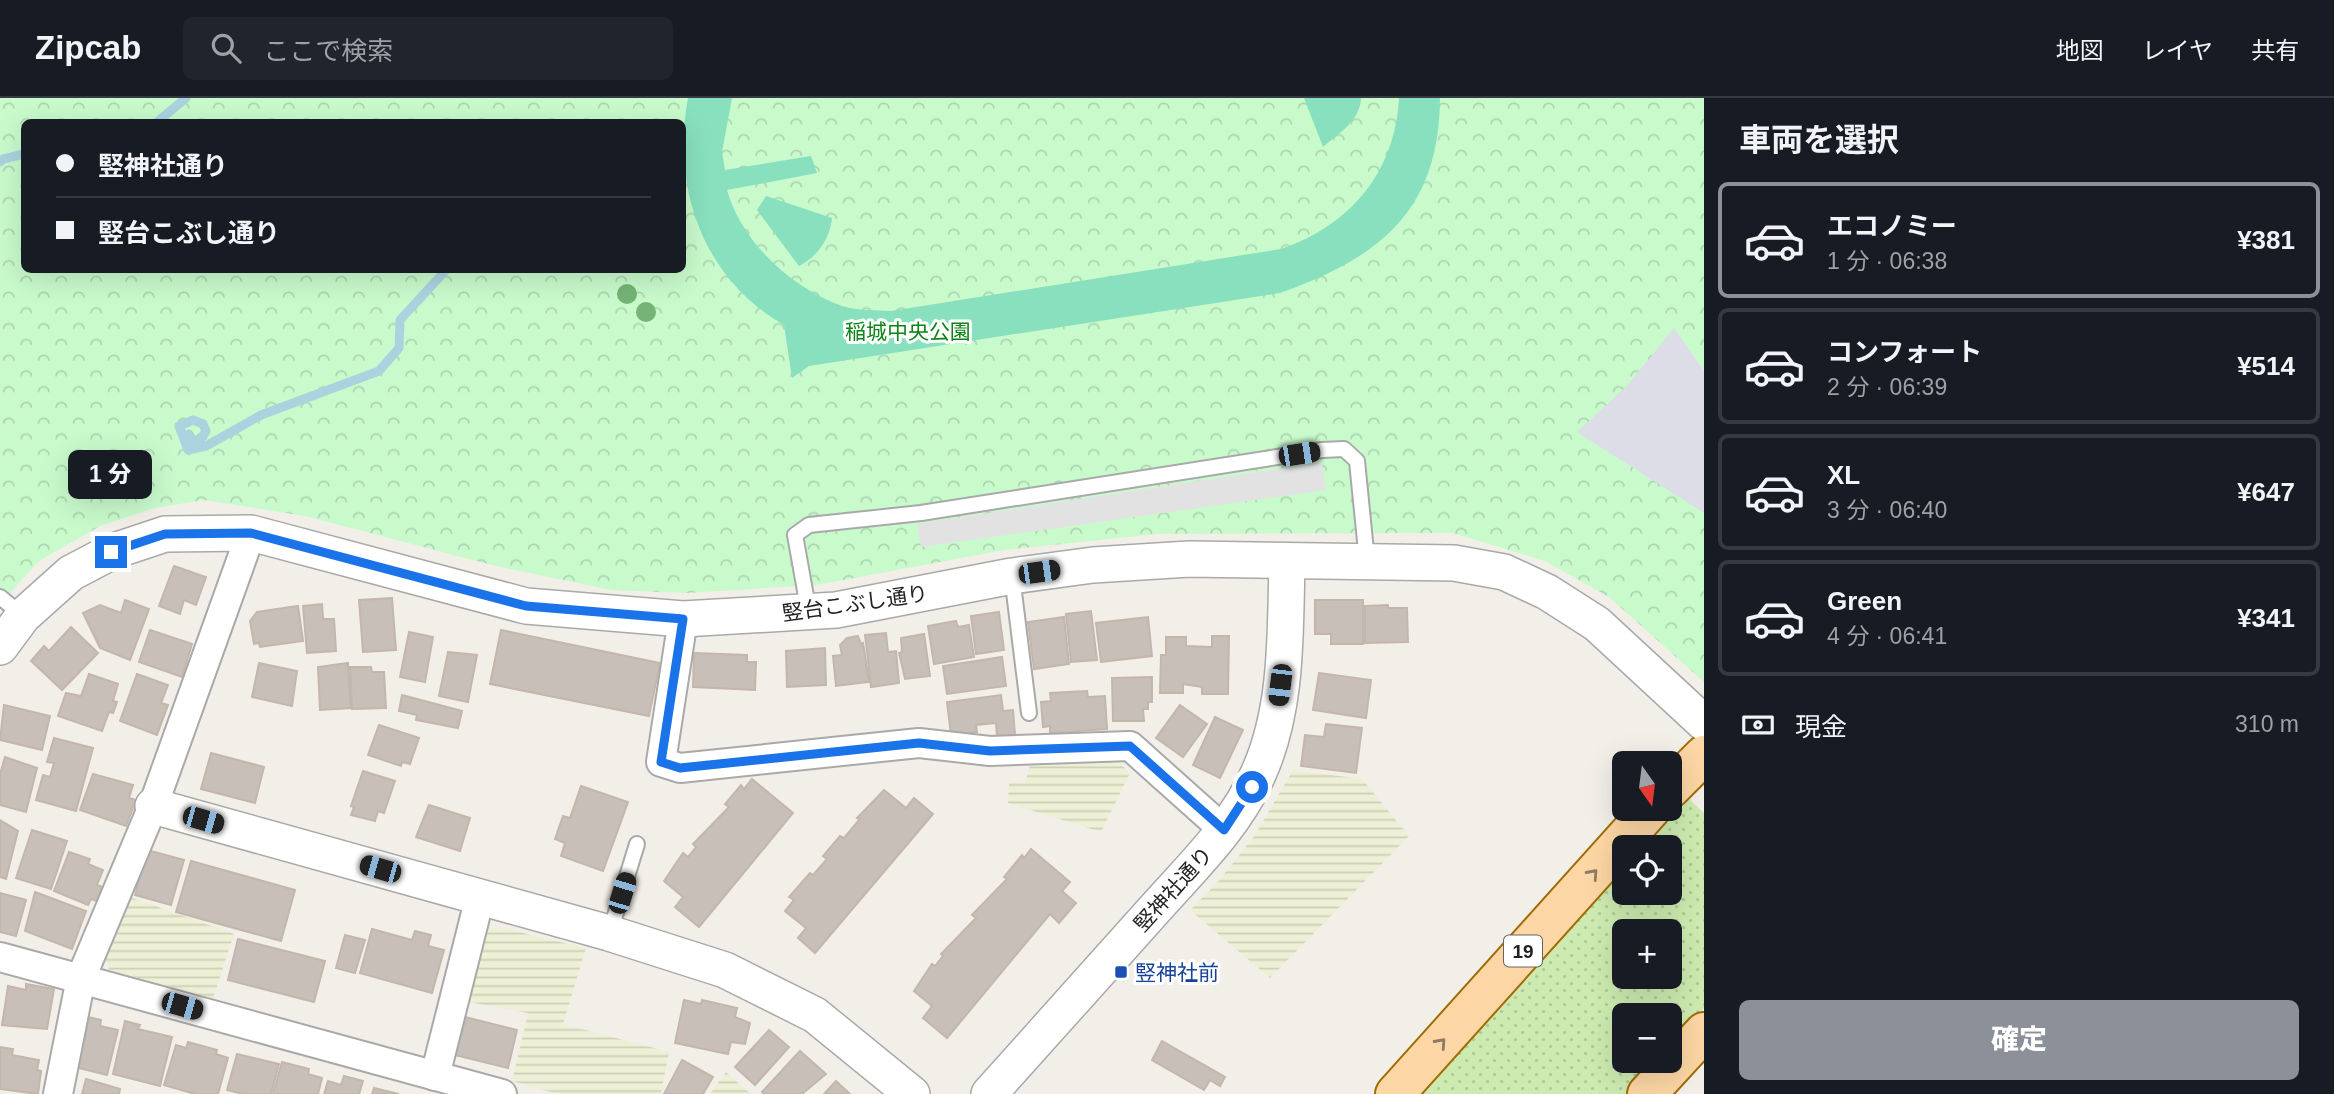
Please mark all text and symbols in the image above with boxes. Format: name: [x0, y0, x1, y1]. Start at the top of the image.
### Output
search box: [183, 17, 673, 80]
text: Zipcab: [35, 29, 141, 66]
icon: search: [207, 29, 245, 67]
text: ここで検索: [263, 36, 393, 66]
text: 地図: [2056, 37, 2104, 64]
text: レイヤ: [2142, 37, 2213, 64]
text: 共有: [2251, 37, 2299, 64]
text: 車両を選択: [1739, 122, 1899, 158]
text: 竪神社通り: [98, 151, 228, 181]
icon: car: [1743, 209, 1806, 272]
text: エコノミー: [1827, 211, 1957, 241]
text: 竪台こぶし通り: [98, 218, 280, 248]
text: ¥381: [2237, 225, 2295, 255]
text: 1 分 · 06:38: [1827, 248, 1947, 274]
park label: 稲城中央公園: [845, 320, 971, 343]
icon: car: [1743, 335, 1806, 398]
text: コンフォート: [1827, 337, 1982, 367]
text: ¥514: [2237, 351, 2295, 381]
text: 2 分 · 06:39: [1827, 374, 1947, 400]
car: [1277, 440, 1322, 468]
callout: 1 分: [69, 450, 153, 500]
text: XL: [1827, 460, 1860, 490]
text: 1 分: [89, 461, 131, 487]
icon: car: [1743, 461, 1806, 524]
text: ¥647: [2237, 477, 2295, 507]
text: 3 分 · 06:40: [1827, 497, 1947, 523]
route end: [95, 536, 127, 568]
car: [1017, 559, 1062, 585]
street label: 竪台こぶし通り: [781, 581, 929, 625]
text: Green: [1827, 586, 1902, 616]
icon: car: [1743, 587, 1806, 650]
text: ¥341: [2237, 603, 2295, 633]
text: 4 分 · 06:41: [1827, 623, 1947, 649]
car: [1268, 663, 1293, 707]
icon: cash: [1739, 706, 1777, 744]
text: 310 m: [2235, 711, 2299, 737]
text: 現金: [1795, 712, 1847, 742]
north arrow: [1612, 751, 1682, 821]
map controls: [1612, 751, 1682, 1073]
route start: [1236, 771, 1268, 803]
car: [180, 804, 227, 836]
button: locate: [1612, 835, 1682, 905]
street label: 竪神社通り: [1129, 842, 1217, 936]
car: [357, 853, 404, 885]
one-way arrow: [1585, 869, 1597, 882]
car: [606, 870, 639, 916]
button: +: [1612, 919, 1682, 989]
road number: 19: [1504, 936, 1542, 966]
place label: 竪神社前: [1135, 961, 1219, 984]
marker: 竪神社前: [1113, 964, 1129, 980]
car: [159, 990, 206, 1022]
button: 確定: [1739, 1000, 2299, 1080]
button: −: [1612, 1003, 1682, 1073]
one-way arrow: [1432, 1038, 1445, 1051]

